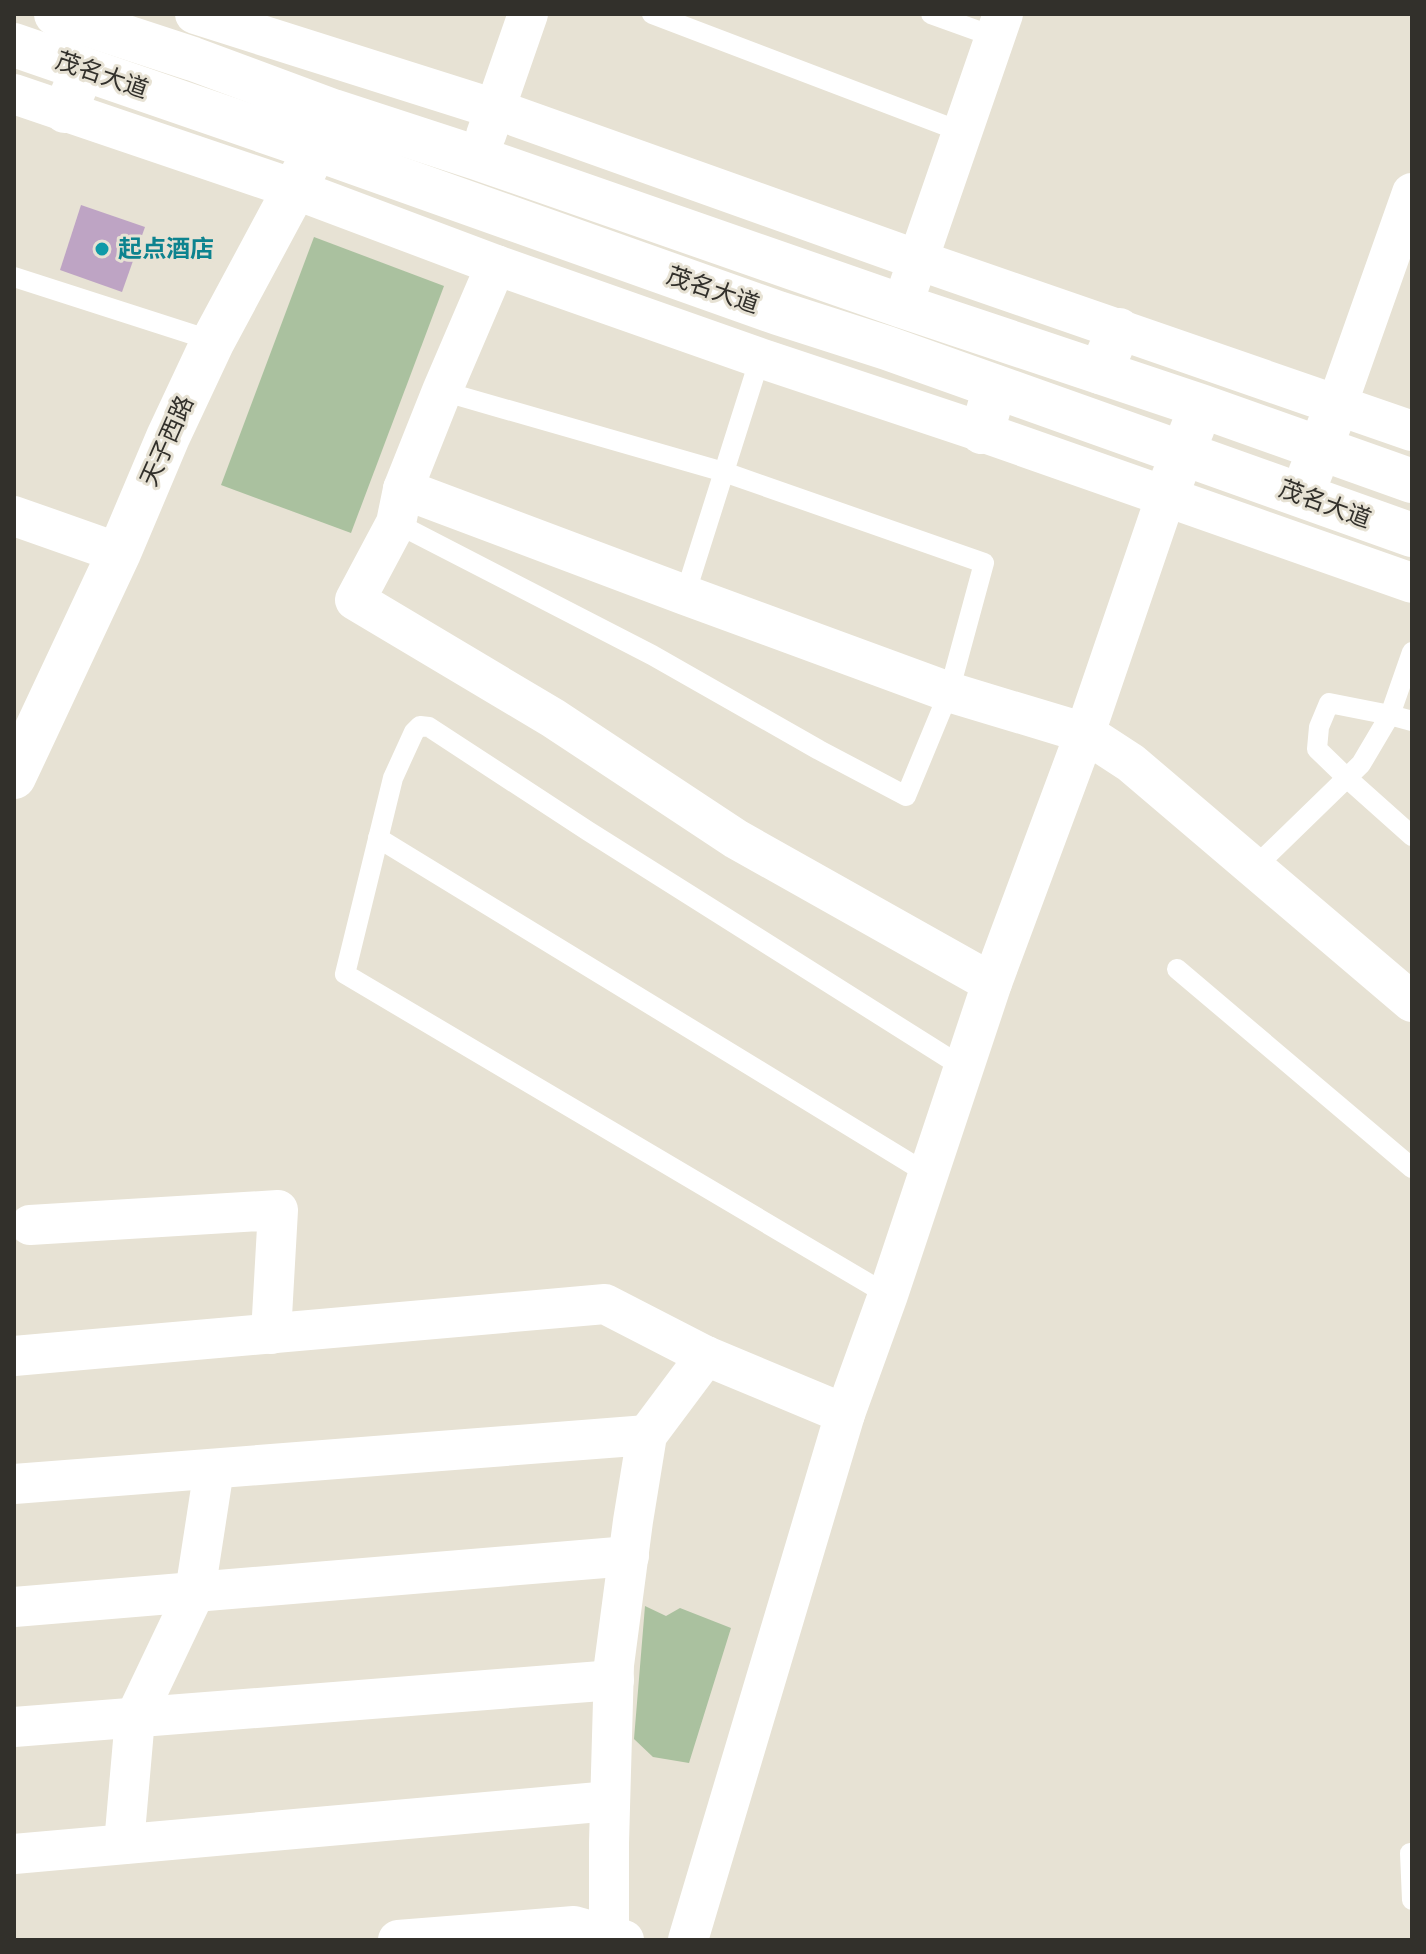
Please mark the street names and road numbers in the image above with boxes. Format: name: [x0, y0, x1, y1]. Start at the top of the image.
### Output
street label: 茂名大道: [52, 46, 152, 104]
street label: 茂名大道: [663, 261, 763, 319]
street label: 天子西路: [135, 391, 199, 491]
street label: 茂名大道: [1275, 474, 1375, 534]

